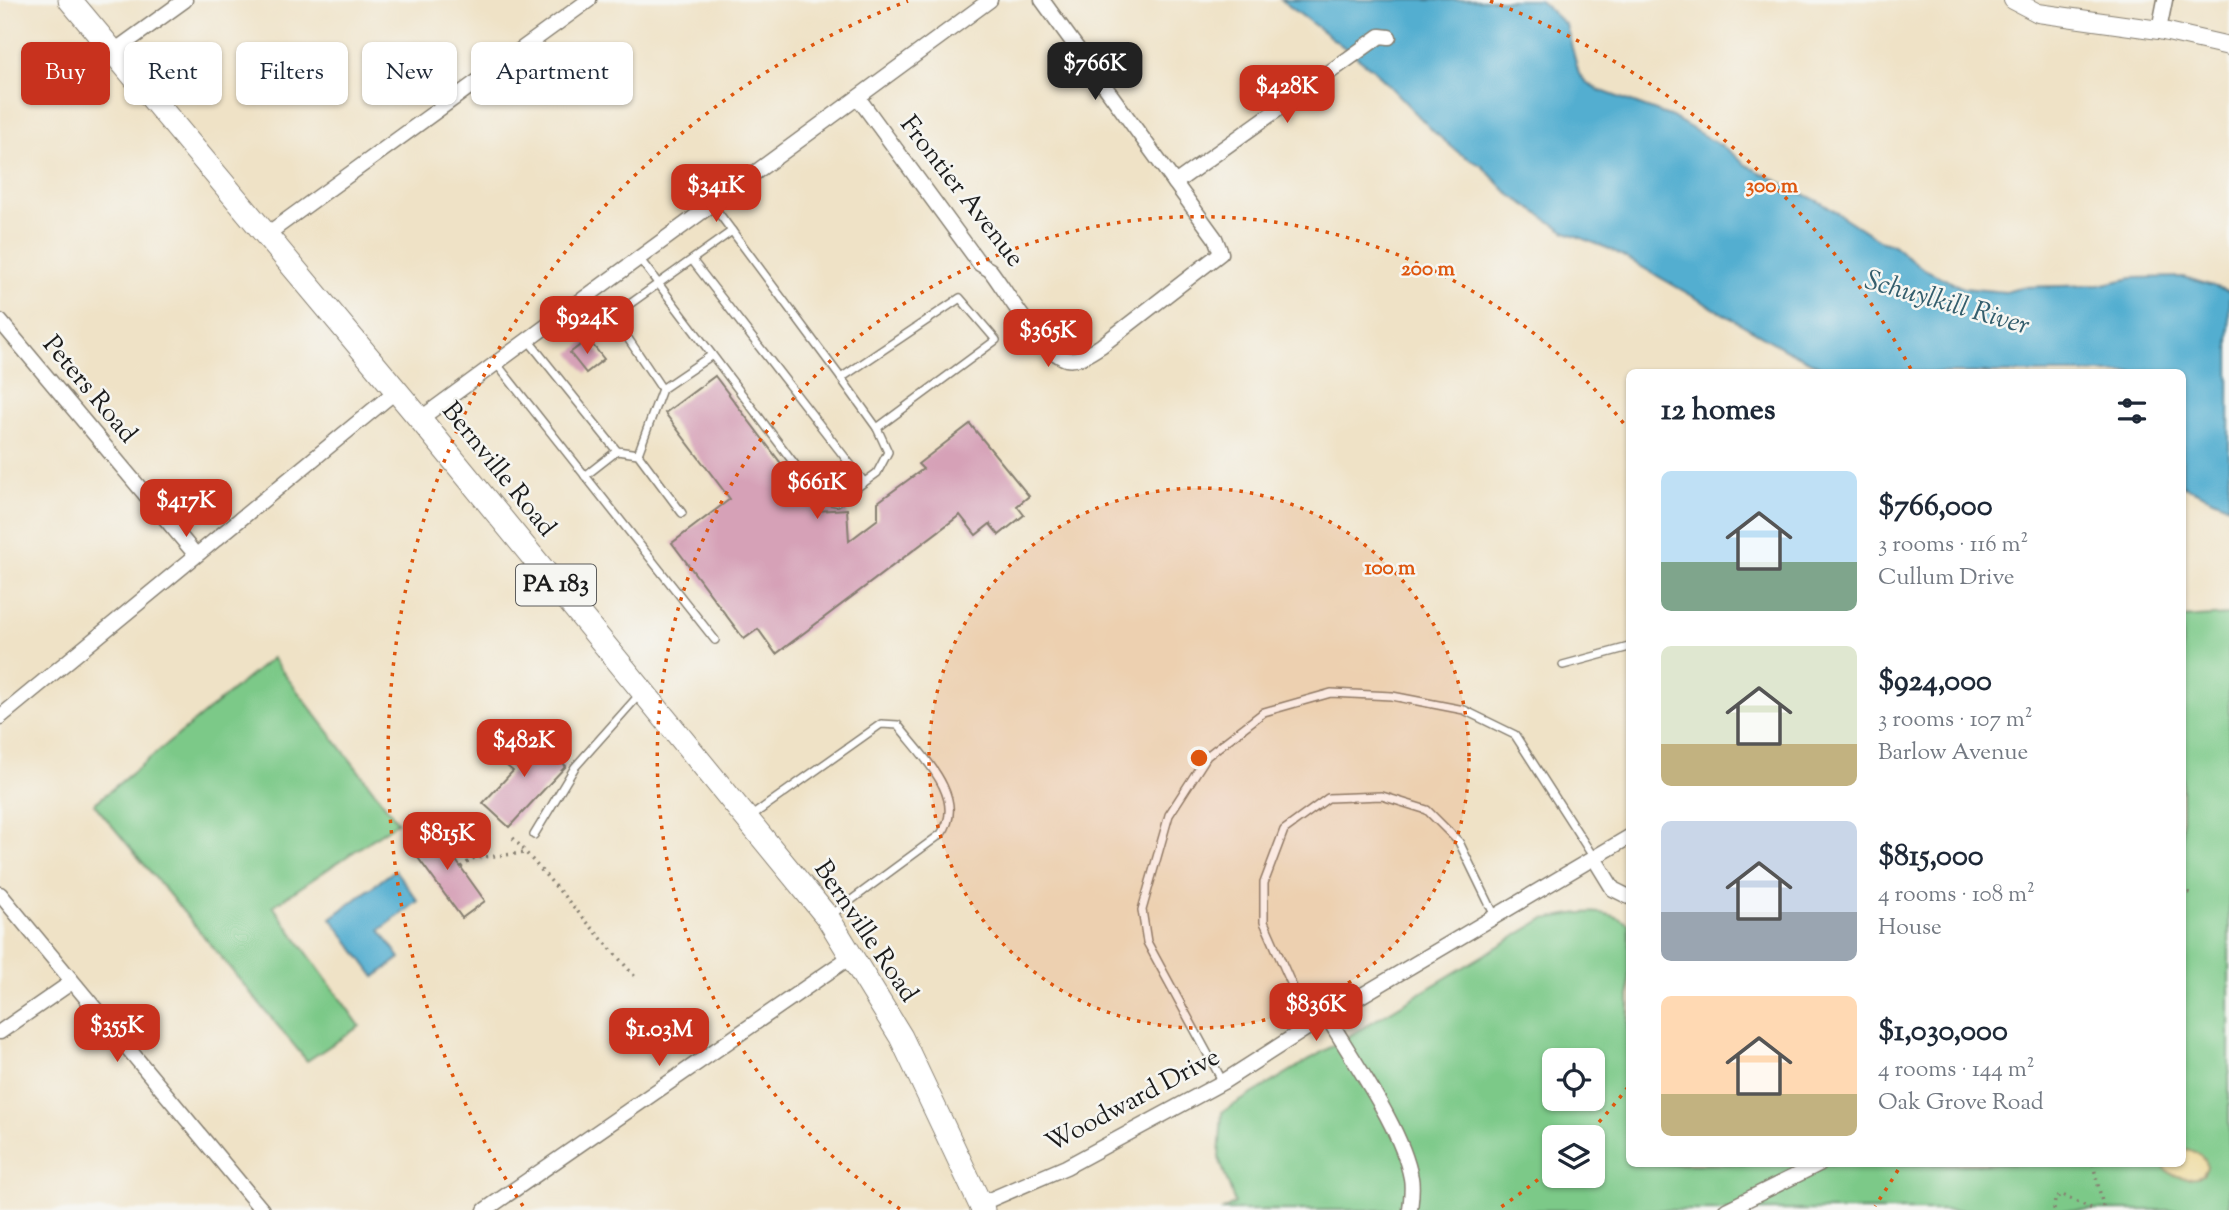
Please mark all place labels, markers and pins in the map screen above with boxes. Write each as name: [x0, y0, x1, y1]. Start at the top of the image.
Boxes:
pin: $766K: [1046, 42, 1144, 102]
pin: $428K: [1238, 66, 1336, 125]
pin: $341K: [667, 164, 765, 224]
pin: $924K: [538, 296, 636, 356]
pin: $365K: [999, 310, 1097, 369]
pin: $661K: [768, 462, 866, 521]
pin: $417K: [137, 480, 235, 539]
pin: $482K: [475, 720, 573, 779]
centre of rings: [1187, 746, 1211, 770]
pin: $815K: [398, 812, 496, 872]
pin: $836K: [1267, 984, 1365, 1043]
pin: $355K: [68, 1004, 166, 1064]
pin: $1.03M: [602, 1009, 716, 1068]

